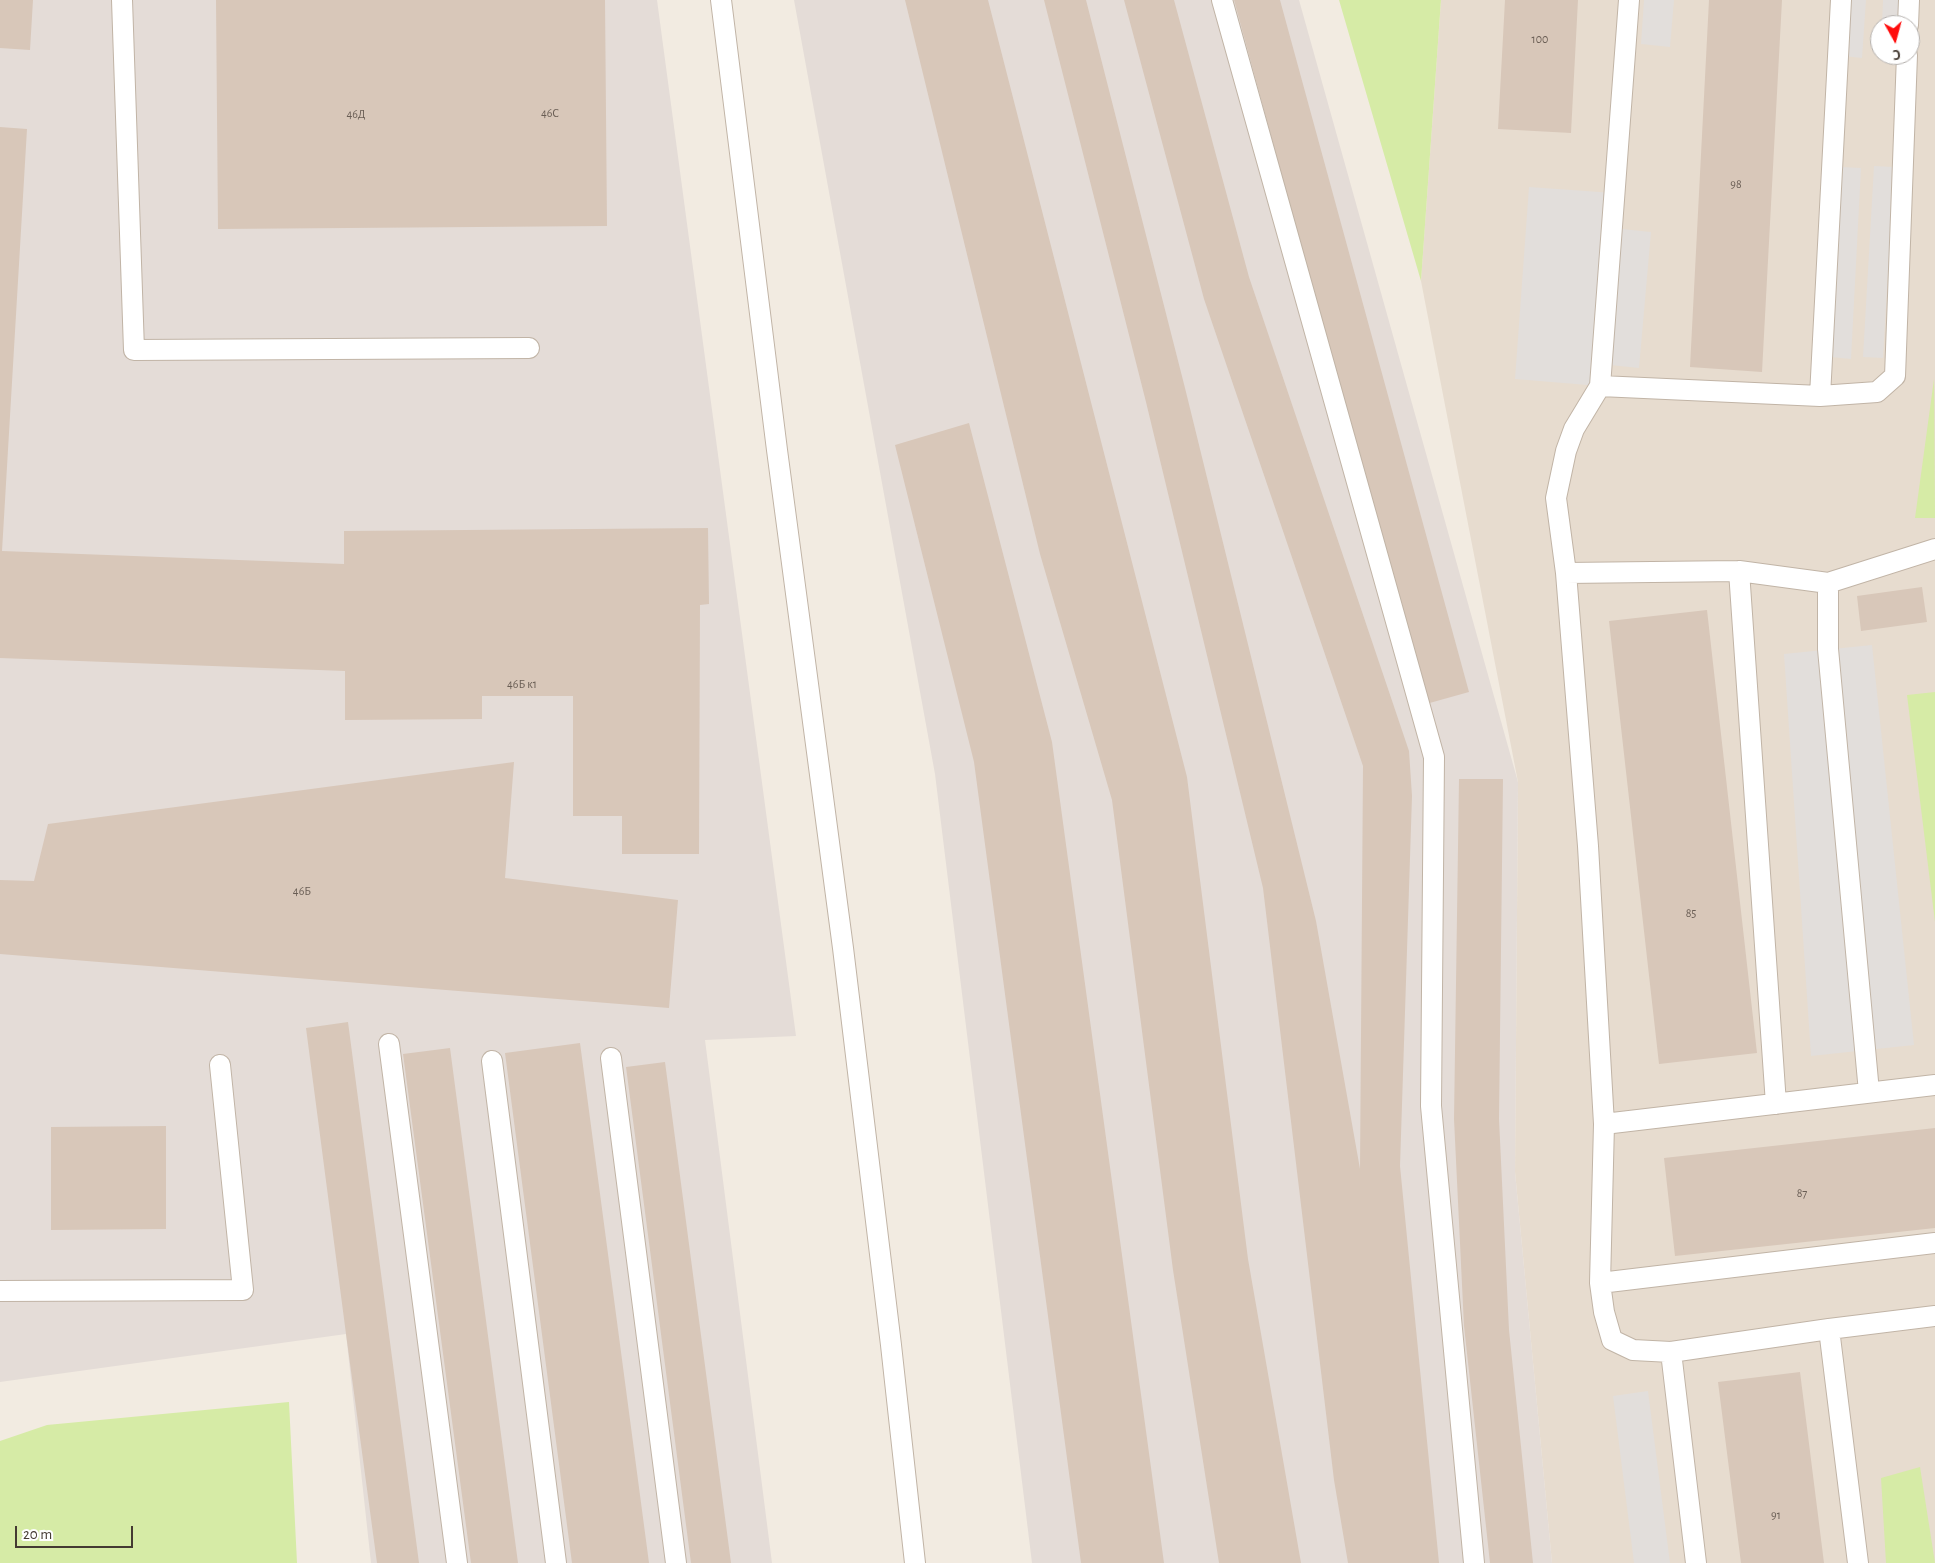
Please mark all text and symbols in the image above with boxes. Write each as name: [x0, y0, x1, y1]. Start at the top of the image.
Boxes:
north arrow: [1870, 15, 1920, 65]
house number: 100: [1532, 32, 1548, 46]
text: С: [1892, 46, 1901, 61]
house number: 46С: [541, 106, 559, 120]
house number: 46Д: [346, 107, 366, 121]
house number: 98: [1730, 177, 1742, 191]
house number: 46Б к1: [507, 677, 537, 691]
house number: 46Б: [293, 884, 311, 898]
house number: 85: [1686, 906, 1696, 920]
house number: 87: [1797, 1186, 1807, 1200]
house number: 91: [1771, 1508, 1781, 1522]
scale bar: [18, 1516, 135, 1548]
text: 20 m: [23, 1527, 52, 1542]

